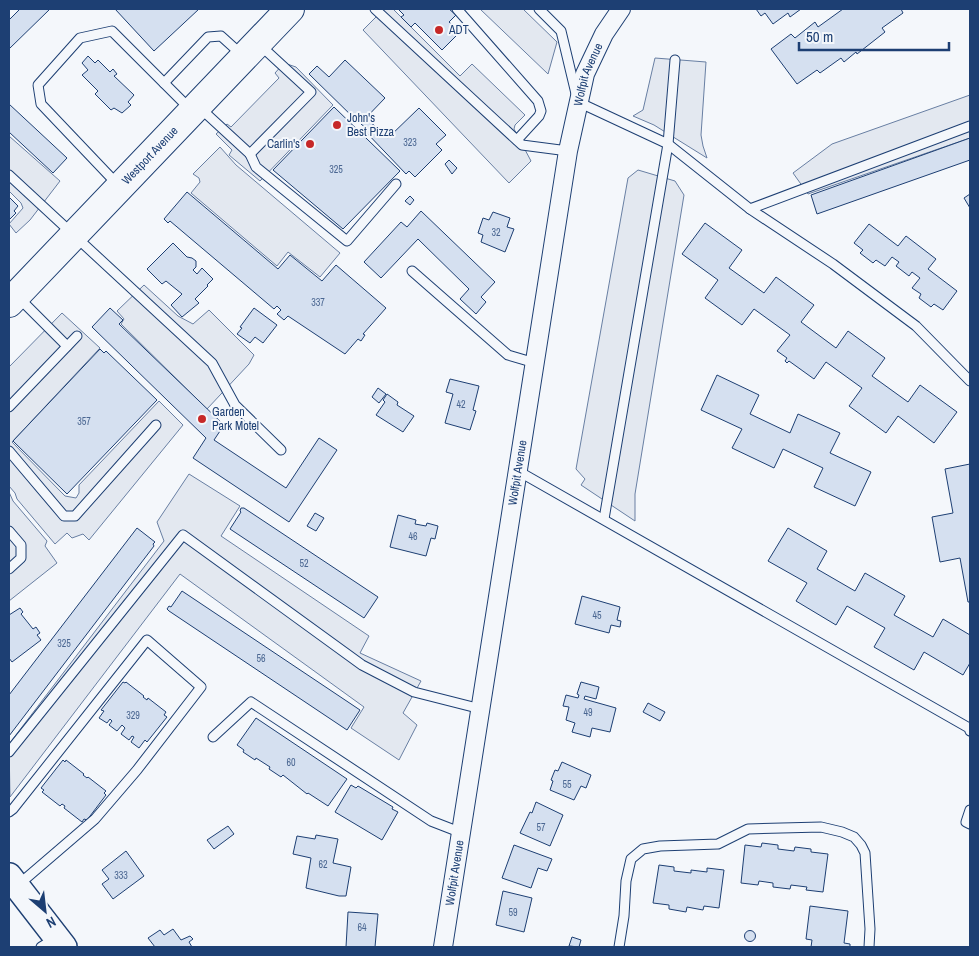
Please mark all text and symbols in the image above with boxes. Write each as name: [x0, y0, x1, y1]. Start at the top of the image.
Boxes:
scale bar: [799, 20, 949, 52]
place label: ADT: [448, 22, 469, 38]
marker: ADT: [433, 24, 445, 36]
text: 50 m: [806, 26, 833, 47]
street label: Wolfpit Avenue: [570, 40, 607, 108]
place label: John's Best Pizza: [347, 110, 395, 140]
marker: John's Best Pizza: [331, 119, 343, 131]
street label: Westport Avenue: [118, 123, 182, 188]
place label: Carlin's: [267, 136, 300, 152]
house number: 323: [403, 136, 417, 149]
marker: Carlin's: [304, 138, 316, 150]
house number: 325: [329, 163, 343, 176]
house number: 32: [491, 226, 501, 239]
house number: 337: [311, 296, 325, 309]
house number: 42: [456, 398, 466, 411]
place label: Garden Park Motel: [212, 404, 259, 434]
marker: Garden Park Motel: [196, 413, 208, 425]
house number: 357: [77, 415, 91, 428]
street label: Wolfpit Avenue: [504, 439, 530, 507]
house number: 46: [408, 530, 418, 543]
house number: 52: [299, 557, 309, 570]
house number: 45: [592, 609, 602, 622]
house number: 325: [57, 637, 71, 650]
house number: 56: [256, 652, 266, 665]
house number: 49: [583, 706, 593, 719]
house number: 329: [126, 709, 140, 722]
house number: 60: [286, 756, 296, 769]
house number: 55: [562, 778, 572, 791]
house number: 57: [536, 821, 546, 834]
street label: Wolfpit Avenue: [442, 839, 468, 907]
house number: 62: [318, 858, 328, 871]
house number: 333: [114, 869, 128, 882]
north arrow: [20, 886, 70, 936]
house number: 59: [508, 906, 518, 919]
text: N: [43, 913, 59, 932]
house number: 64: [357, 921, 367, 934]

